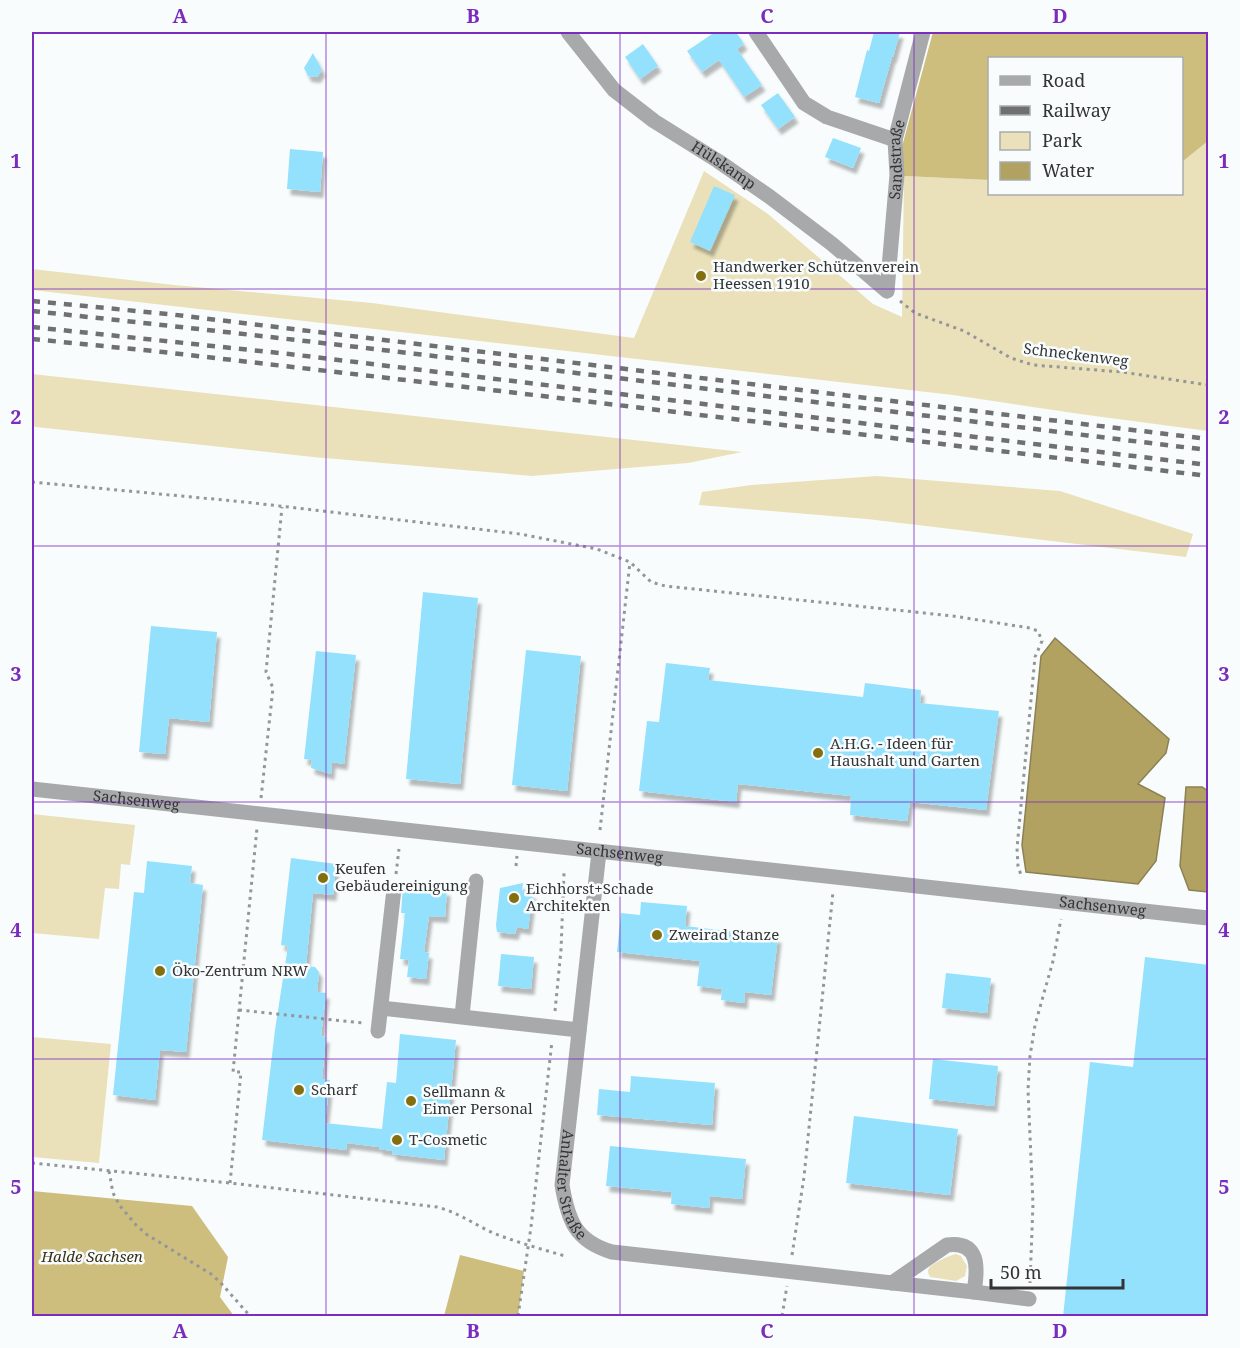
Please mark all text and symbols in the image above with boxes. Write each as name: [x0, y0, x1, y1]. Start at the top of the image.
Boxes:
text: A: [172, 2, 188, 29]
text: B: [466, 2, 480, 29]
text: C: [760, 2, 774, 29]
text: D: [1052, 2, 1068, 29]
legend: [988, 57, 1183, 195]
text: Road: [1042, 68, 1085, 92]
text: Railway: [1042, 98, 1112, 122]
street label: Sandstraße: [884, 117, 909, 200]
text: Park: [1042, 128, 1082, 152]
street label: Hülskamp: [688, 136, 760, 193]
text: 1: [10, 147, 22, 174]
text: 1: [1218, 147, 1230, 174]
text: Water: [1042, 158, 1095, 182]
place label: Handwerker Schützenverein Heessen 1910: [713, 256, 920, 293]
marker: Handwerker Schützenverein Heessen 1910: [694, 269, 708, 283]
street label: Schneckenweg: [1023, 338, 1130, 370]
text: 2: [10, 403, 22, 430]
text: 2: [1218, 403, 1230, 430]
text: 3: [10, 660, 22, 687]
text: 3: [1218, 660, 1230, 687]
place label: A.H.G. - Ideen für Haushalt und Garten: [830, 733, 980, 770]
marker: A.H.G. - Ideen für Haushalt und Garten: [811, 746, 825, 760]
street label: Sachsenweg: [92, 785, 181, 814]
street label: Sachsenweg: [575, 838, 664, 867]
place label: Keufen Gebäudereinigung: [335, 858, 468, 895]
marker: Keufen Gebäudereinigung: [316, 871, 330, 885]
place label: Eichhorst+Schade Architekten: [526, 878, 653, 915]
marker: Eichhorst+Schade Architekten: [507, 891, 521, 905]
street label: Sachsenweg: [1058, 891, 1147, 920]
text: 4: [10, 916, 22, 943]
text: 4: [1218, 916, 1230, 943]
place label: Zweirad Stanze: [669, 924, 779, 944]
marker: Zweirad Stanze: [650, 928, 664, 942]
place label: Öko-Zentrum NRW: [172, 960, 308, 980]
marker: Öko-Zentrum NRW: [153, 964, 167, 978]
place label: Scharf: [311, 1079, 359, 1099]
place label: Sellmann & Eimer Personal: [423, 1081, 533, 1118]
marker: Scharf: [292, 1083, 306, 1097]
marker: Sellmann & Eimer Personal: [404, 1094, 418, 1108]
street label: Anhalter Straße: [553, 1128, 592, 1244]
place label: T-Cosmetic: [409, 1129, 487, 1149]
marker: T-Cosmetic: [390, 1133, 404, 1147]
text: 5: [10, 1173, 22, 1200]
text: 5: [1218, 1173, 1230, 1200]
park label: Halde Sachsen: [40, 1246, 143, 1266]
scale bar: [991, 1252, 1123, 1290]
text: 50 m: [1000, 1260, 1042, 1284]
text: A: [172, 1317, 188, 1344]
text: B: [466, 1317, 480, 1344]
text: C: [760, 1317, 774, 1344]
text: D: [1052, 1317, 1068, 1344]

